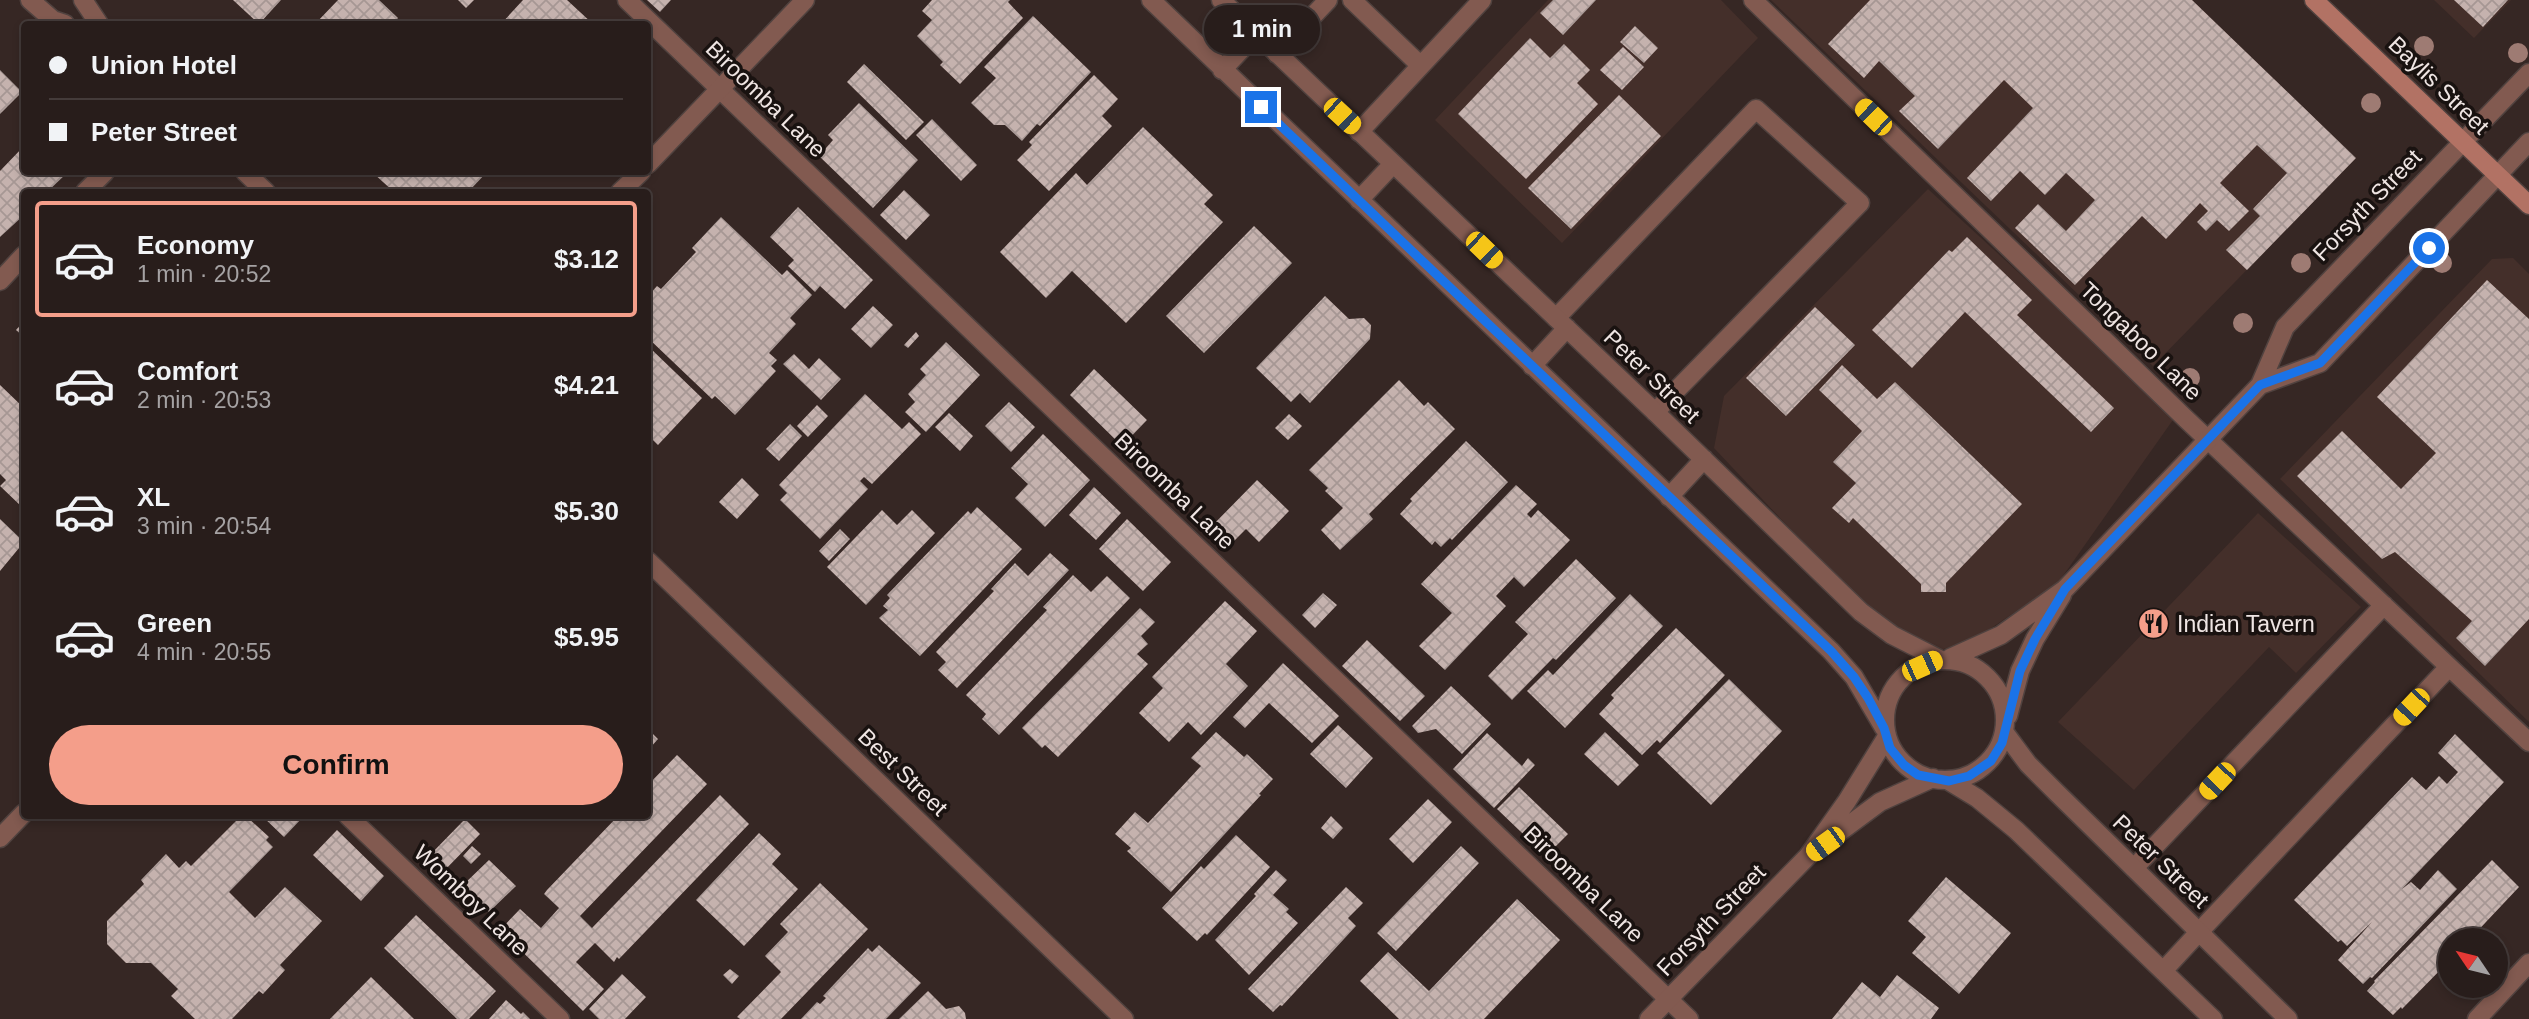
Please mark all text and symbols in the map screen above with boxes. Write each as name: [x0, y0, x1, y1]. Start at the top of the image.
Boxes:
callout: 1 min: [1203, 6, 1319, 55]
text: 1 min: [1232, 16, 1292, 42]
street label: Baylis Street: [2384, 31, 2495, 140]
street label: Biroomba Lane: [701, 35, 831, 163]
text: Union Hotel: [91, 50, 237, 80]
route end: [1245, 91, 1277, 123]
car: [1320, 94, 1365, 138]
car: [1851, 95, 1896, 139]
text: Peter Street: [91, 117, 237, 147]
street label: Forsyth Street: [2307, 144, 2427, 266]
icon: car: [53, 228, 116, 291]
car: [1462, 228, 1507, 272]
text: Economy: [137, 230, 254, 260]
route start: [2413, 232, 2445, 264]
text: $3.12: [554, 244, 619, 274]
text: 1 min · 20:52: [137, 261, 271, 287]
street label: Tongaboo Lane: [2075, 277, 2207, 405]
street label: Peter Street: [1599, 324, 1706, 428]
icon: car: [53, 354, 116, 417]
text: Comfort: [137, 356, 238, 386]
text: $4.21: [554, 370, 619, 400]
text: 2 min · 20:53: [137, 387, 271, 413]
street label: Biroomba Lane: [1110, 427, 1240, 555]
icon: car: [53, 480, 116, 543]
text: XL: [137, 482, 170, 512]
text: $5.30: [554, 496, 619, 526]
text: 3 min · 20:54: [137, 513, 271, 539]
icon: car: [53, 606, 116, 669]
restaurant icon: Indian Tavern: [2137, 607, 2171, 641]
text: Green: [137, 608, 212, 638]
place label: Indian Tavern: [2177, 611, 2315, 637]
text: $5.95: [554, 622, 619, 652]
text: 4 min · 20:55: [137, 639, 271, 665]
car: [1899, 648, 1946, 684]
car: [2389, 684, 2434, 730]
street label: Best Street: [853, 723, 953, 821]
button: Confirm: [49, 725, 623, 805]
car: [2195, 758, 2240, 804]
street label: Peter Street: [2108, 809, 2215, 913]
street label: Biroomba Lane: [1519, 820, 1649, 948]
car: [1802, 823, 1849, 865]
street label: Womboy Lane: [409, 839, 533, 961]
street label: Forsyth Street: [1651, 859, 1771, 981]
north arrow: [2438, 928, 2508, 998]
map controls: [2438, 928, 2508, 998]

